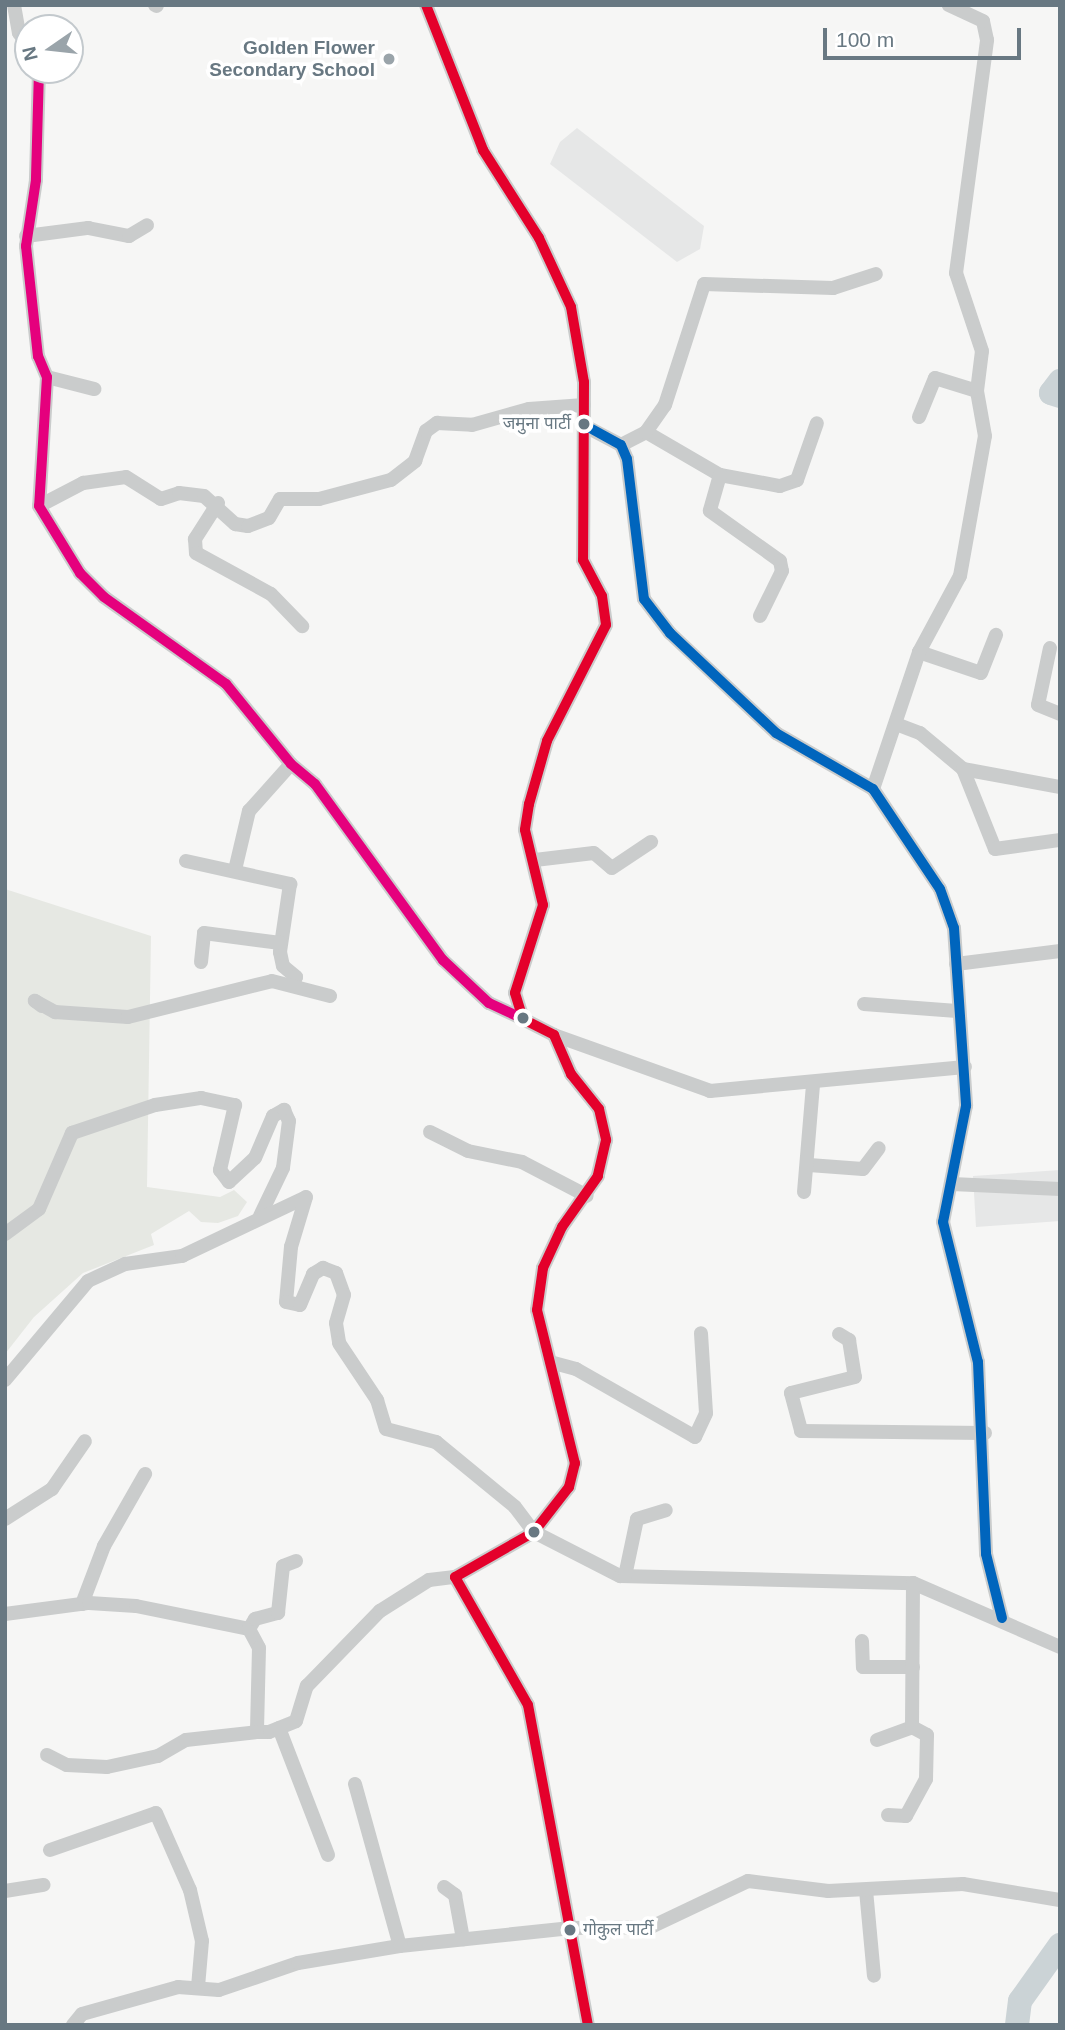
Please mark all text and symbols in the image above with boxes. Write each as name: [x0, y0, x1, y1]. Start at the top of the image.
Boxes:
north arrow: [14, 14, 84, 84]
scale bar: [827, 14, 1025, 58]
text: 100 m: [836, 28, 894, 51]
place label: Golden Flower Secondary School: [209, 37, 375, 81]
text: N: [18, 45, 42, 63]
marker: Golden Flower Secondary School: [381, 51, 397, 67]
place label: जमुना पार्टी: [503, 414, 571, 434]
marker: जमुना पार्टी: [577, 417, 591, 431]
unlabelled marker: [516, 1011, 530, 1025]
unlabelled marker: [527, 1525, 541, 1539]
place label: गोकुल पार्टी: [583, 1920, 653, 1940]
marker: गोकुल पार्टी: [563, 1923, 577, 1937]

